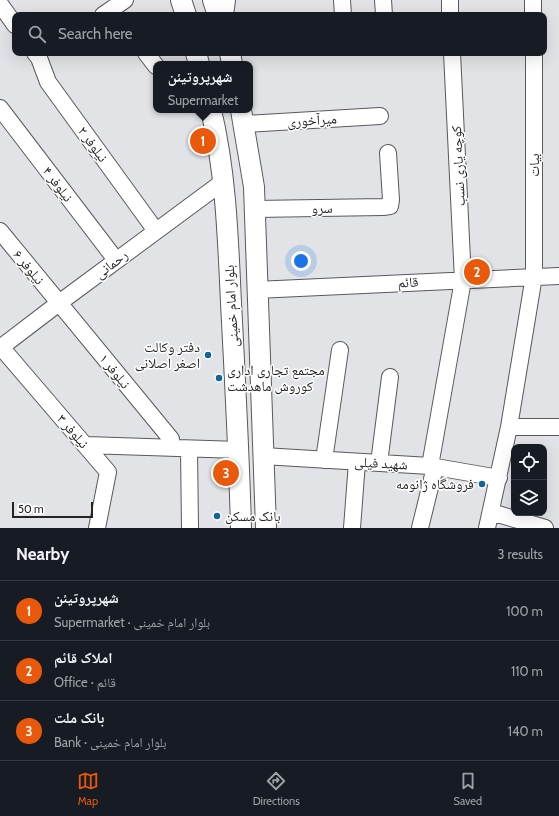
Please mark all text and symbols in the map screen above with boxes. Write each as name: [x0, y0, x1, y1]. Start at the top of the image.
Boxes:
search box: [12, 12, 547, 56]
icon: search: [26, 23, 48, 45]
text: Search here: [58, 25, 133, 43]
popup: [153, 61, 253, 113]
text: شهرپروتیئن: [168, 68, 233, 86]
text: Supermarket: [168, 92, 238, 108]
street label: میرآخوری: [286, 109, 338, 131]
street label: نیلوفر ۲: [74, 123, 112, 166]
street label: کوچه یاری نسب: [447, 125, 469, 207]
pin: 1: [190, 126, 216, 156]
street label: بیات: [525, 153, 543, 177]
street label: نیلوفر ۴: [39, 163, 77, 205]
street label: سرو: [311, 199, 333, 217]
street label: نیلوفر ۶: [9, 246, 49, 288]
street label: رحمانی: [91, 246, 131, 282]
your location: [291, 251, 311, 271]
pin: 2: [464, 257, 490, 287]
street label: بلوار امام خمینی: [220, 264, 243, 348]
street label: قائم: [397, 272, 419, 293]
place label: دفتر وکالت اصغر اصلانی: [135, 338, 200, 372]
street label: نیلوفر ۱: [95, 350, 135, 392]
marker: دفتر وکالت اصغر اصلانی: [203, 350, 213, 360]
place label: مجتمع تجاری اداری کوروش ماهدشت: [227, 361, 325, 395]
marker: مجتمع تجاری اداری کوروش ماهدشت: [214, 373, 224, 383]
street label: نیلوفر ۳: [53, 410, 93, 452]
map controls: [511, 444, 547, 516]
button: locate: [511, 444, 547, 480]
street label: شهید فیلی: [354, 453, 408, 473]
pin: 3: [213, 458, 239, 488]
place label: فروشگاه ژانومه: [396, 475, 474, 493]
marker: فروشگاه ژانومه: [477, 479, 487, 489]
button: layers: [511, 480, 547, 516]
scale bar: [12, 500, 93, 519]
text: 50 m: [18, 502, 44, 516]
place label: بانک مسکن: [225, 507, 281, 525]
marker: بانک مسکن: [212, 511, 222, 521]
text: Nearby: [16, 544, 69, 564]
text: 3 results: [497, 546, 543, 562]
text: شهرپروتیئن: [54, 589, 119, 607]
text: 1: [27, 603, 31, 619]
text: 100 m: [506, 603, 543, 619]
text: Supermarket · بلوار امام خمینی: [54, 614, 210, 630]
text: املاک قائم: [54, 649, 113, 667]
text: 2: [26, 663, 32, 679]
text: 110 m: [511, 663, 543, 679]
text: Office · قائم: [54, 674, 116, 690]
text: بانک ملت: [54, 709, 105, 727]
text: 3: [25, 723, 33, 739]
text: 140 m: [508, 723, 543, 739]
text: Bank · بلوار امام خمینی: [54, 734, 167, 750]
tab: Map: [77, 770, 99, 808]
tab: Directions: [253, 770, 300, 808]
tab: Saved: [454, 770, 482, 808]

